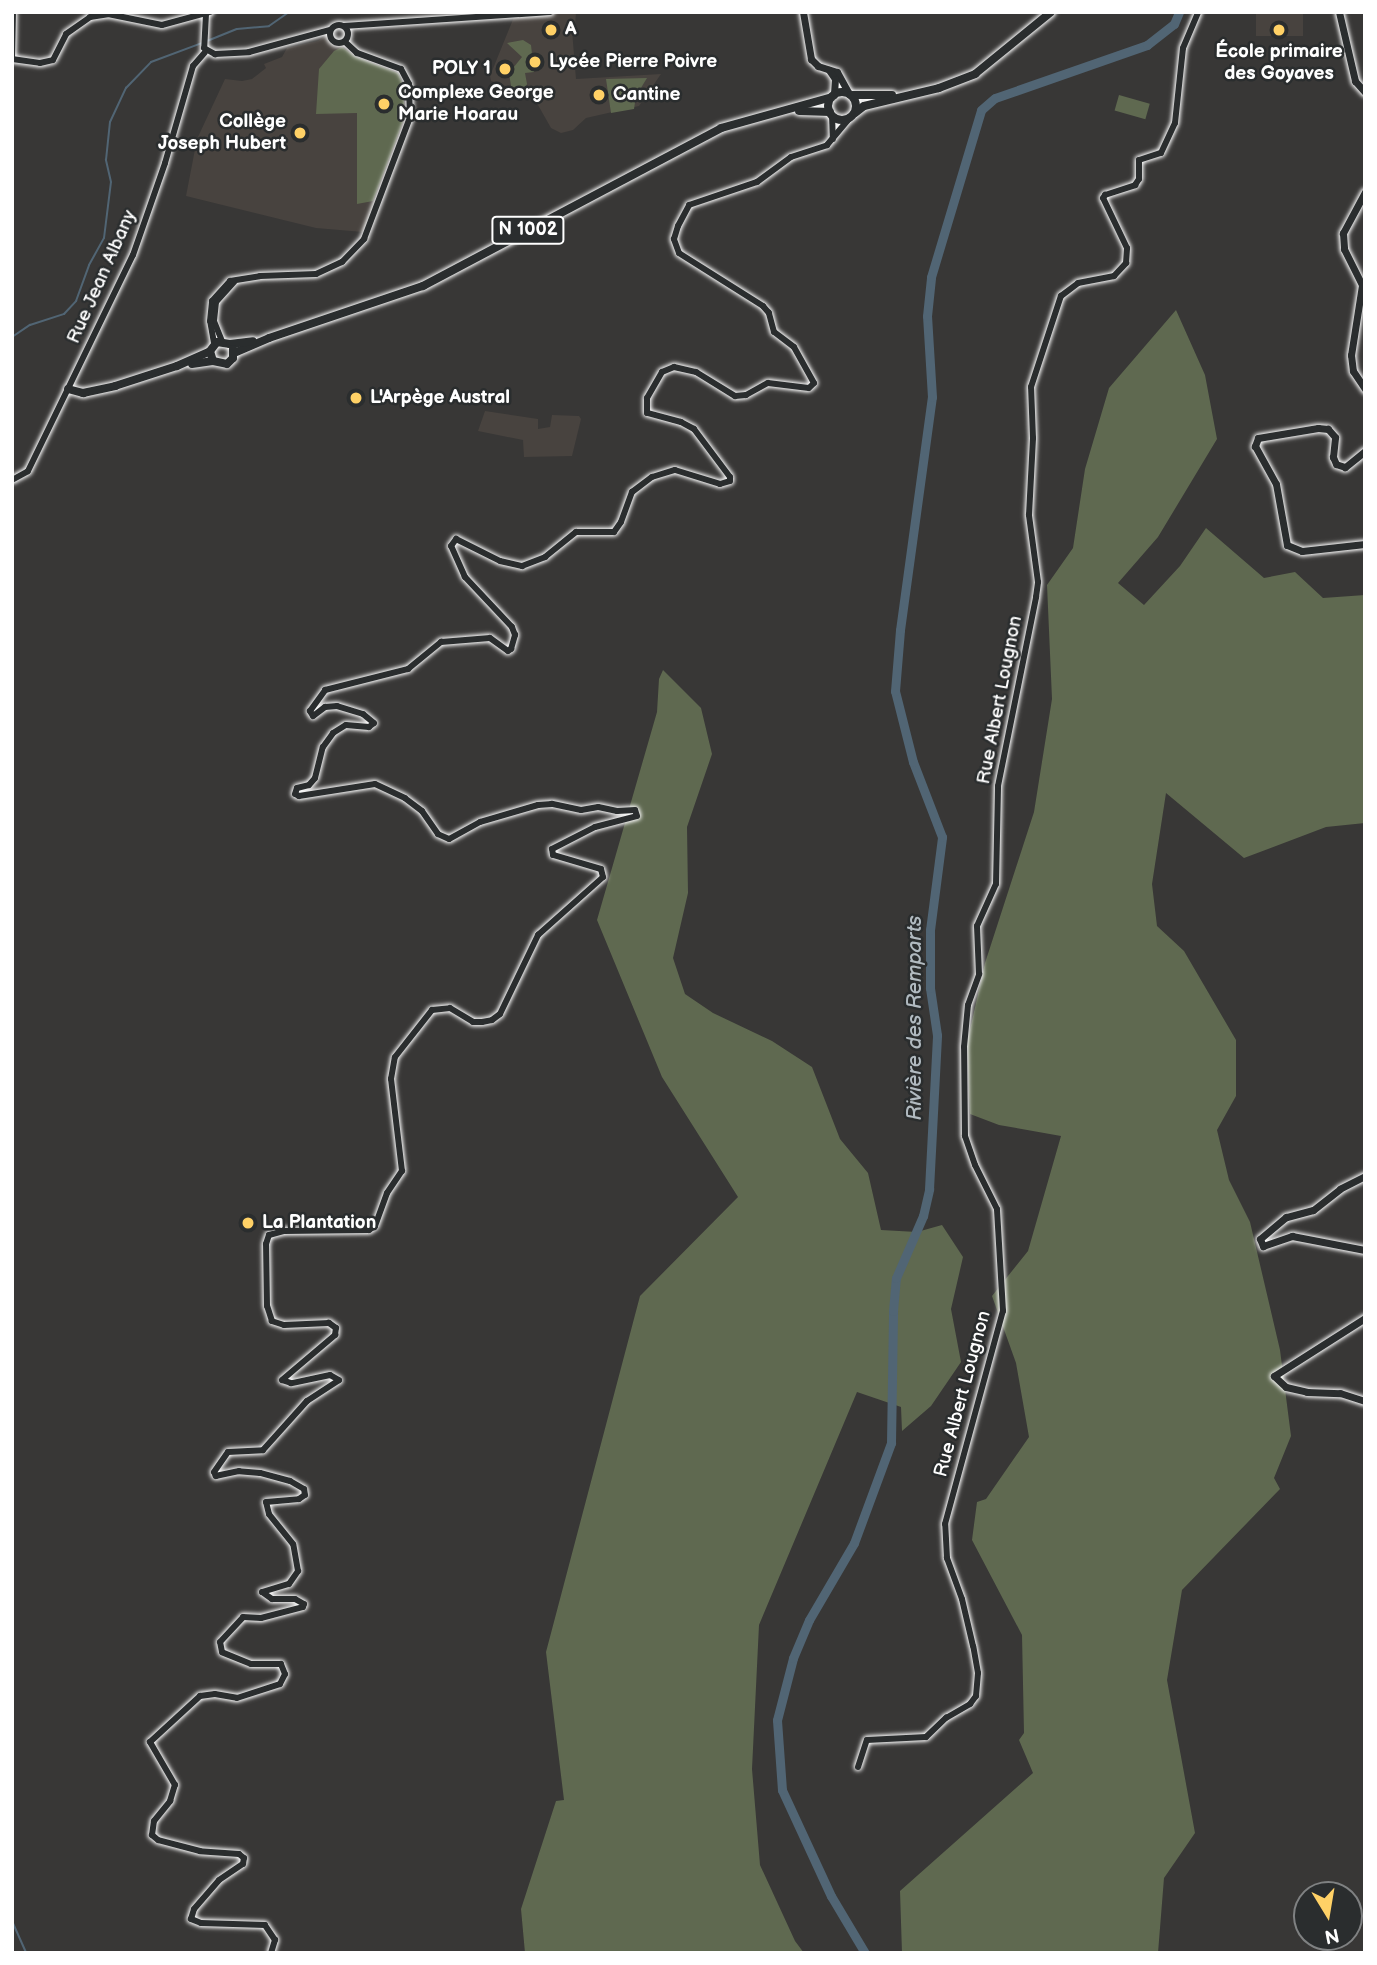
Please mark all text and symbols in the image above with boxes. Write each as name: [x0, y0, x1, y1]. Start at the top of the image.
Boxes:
place label: A: [565, 19, 577, 41]
marker: A: [543, 22, 559, 38]
marker: École primaire des Goyaves: [1271, 22, 1287, 38]
place label: École primaire des Goyaves: [1215, 41, 1343, 85]
place label: Lycée Pierre Poivre: [549, 51, 717, 73]
marker: Lycée Pierre Poivre: [527, 54, 543, 70]
place label: POLY 1: [432, 58, 491, 80]
marker: POLY 1: [497, 61, 513, 77]
place label: Complexe George Marie Hoarau: [398, 82, 554, 126]
place label: Cantine: [613, 84, 681, 106]
marker: Cantine: [591, 87, 607, 103]
marker: Complexe George Marie Hoarau: [376, 96, 392, 112]
place label: Collège Joseph Hubert: [158, 111, 286, 155]
marker: Collège Joseph Hubert: [292, 125, 308, 141]
street label: Rue Jean Albany: [62, 206, 142, 348]
road number: N 1002: [491, 215, 565, 244]
place label: L'Arpège Austral: [370, 387, 510, 409]
marker: L'Arpège Austral: [348, 390, 364, 406]
street label: Rue Albert Lougnon: [972, 614, 1028, 786]
water label: Rivière des Remparts: [902, 916, 928, 1120]
place label: La Plantation: [262, 1212, 376, 1234]
marker: La Plantation: [240, 1215, 256, 1231]
street label: Rue Albert Lougnon: [930, 1308, 996, 1480]
north arrow: [1293, 1881, 1363, 1951]
text: N: [1323, 1922, 1341, 1948]

